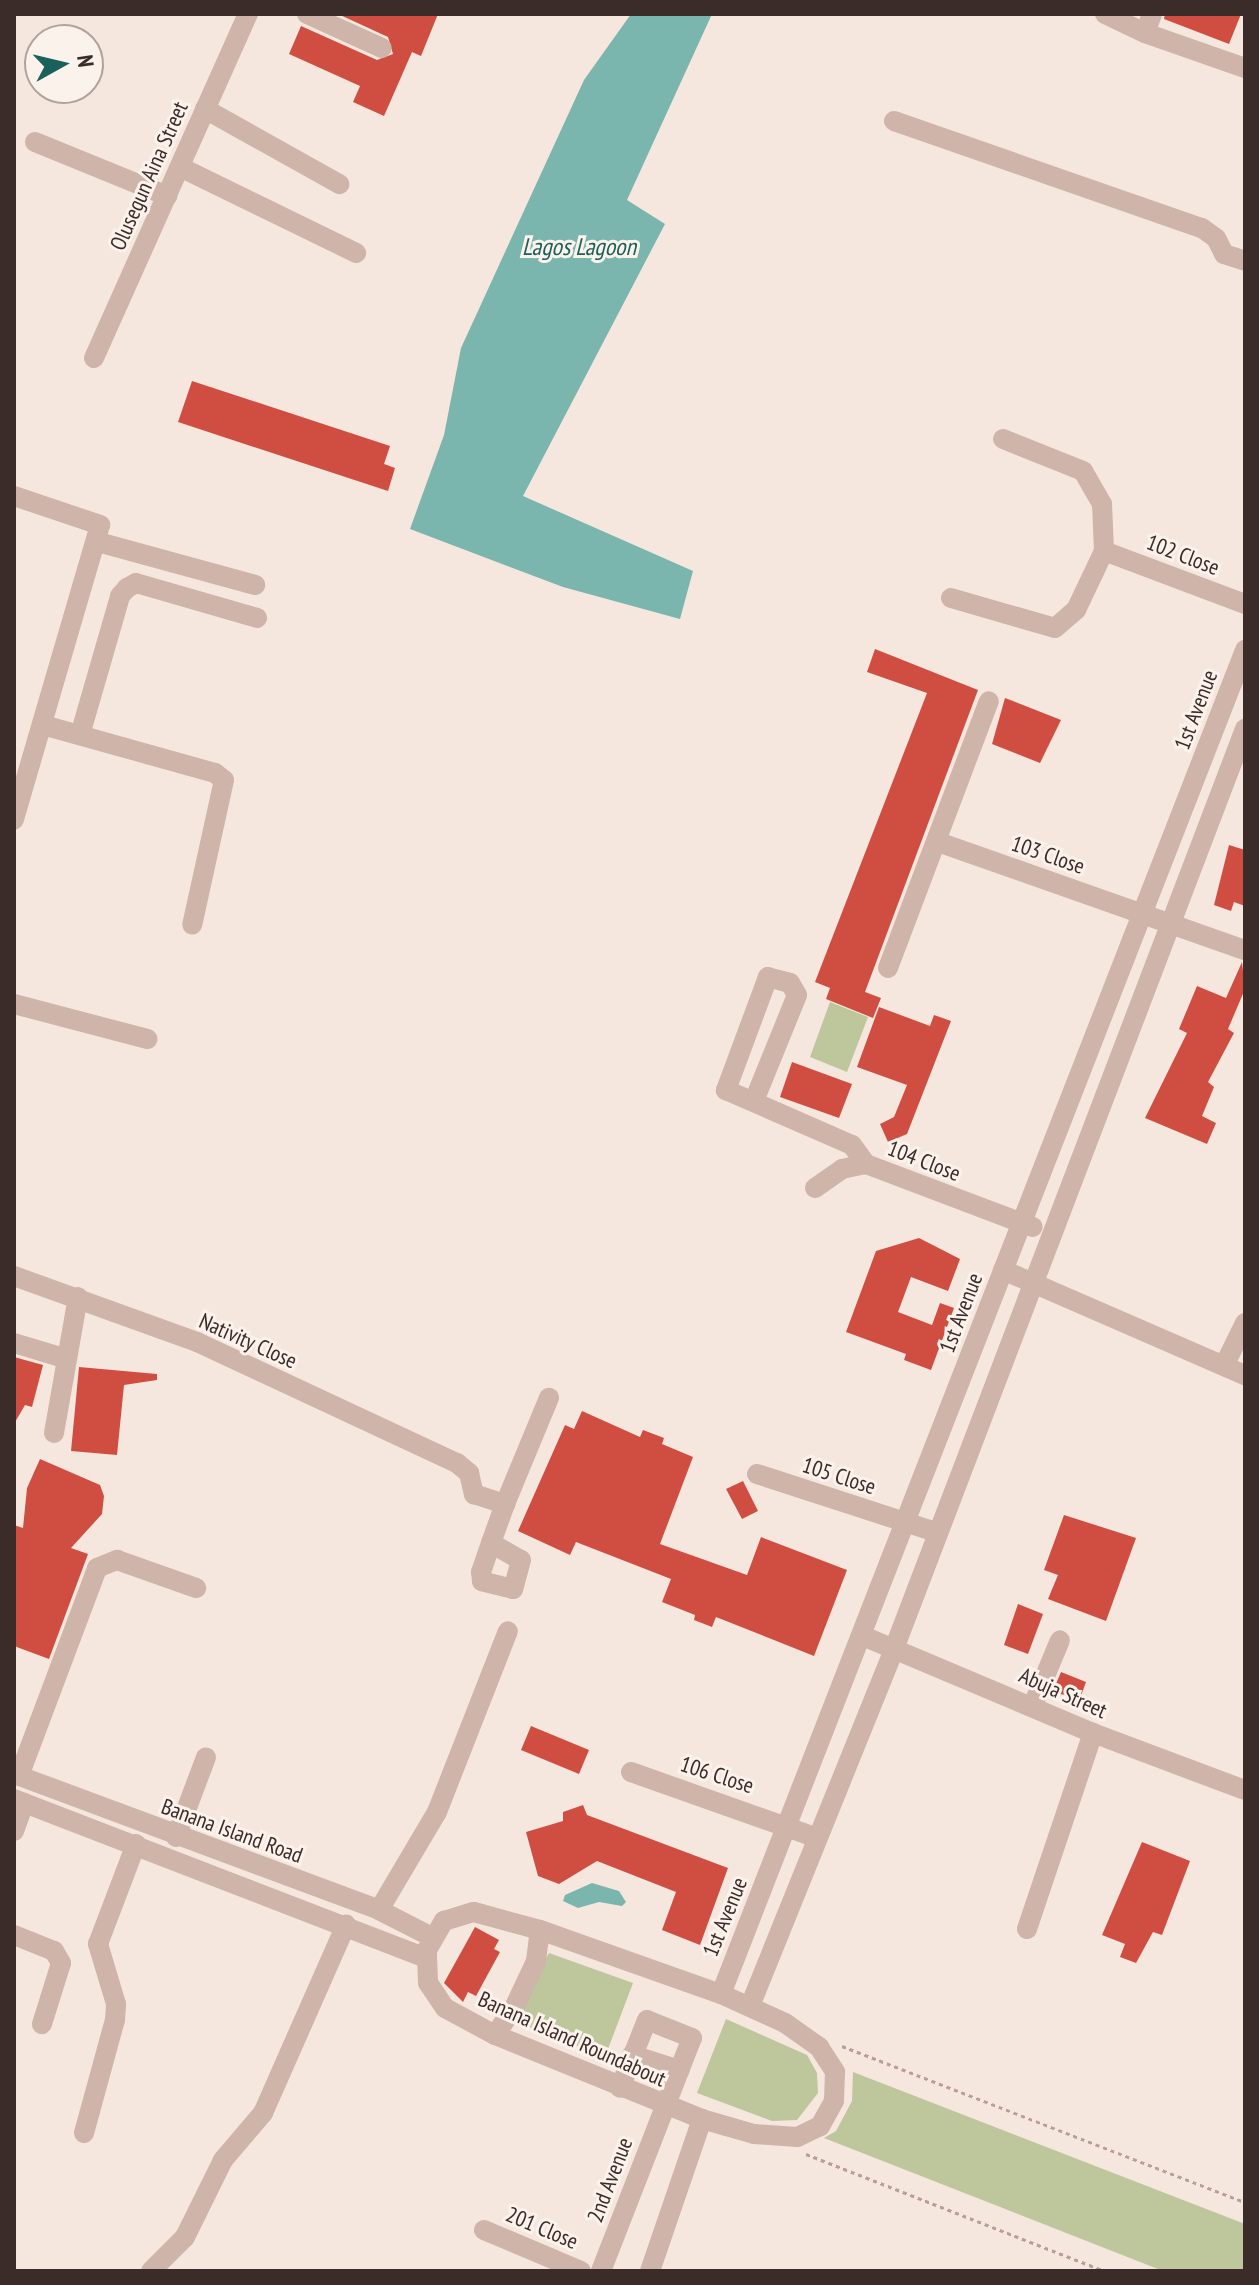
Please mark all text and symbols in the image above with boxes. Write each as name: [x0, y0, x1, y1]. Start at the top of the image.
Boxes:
north arrow: [24, 24, 104, 104]
text: N: [71, 53, 100, 69]
street label: Olusegun Aina Street: [104, 97, 194, 255]
water label: Lagos Lagoon: [522, 233, 636, 261]
street label: 102 Close: [1143, 529, 1223, 581]
street label: 1st Avenue: [1169, 666, 1223, 754]
street label: 103 Close: [1008, 830, 1088, 880]
street label: 104 Close: [884, 1135, 964, 1187]
street label: 1st Avenue: [934, 1269, 988, 1357]
street label: Nativity Close: [195, 1308, 301, 1374]
street label: 105 Close: [799, 1452, 879, 1500]
street label: Abuja Street: [1015, 1662, 1111, 1724]
street label: 106 Close: [677, 1751, 757, 1799]
street label: Banana Island Road: [158, 1793, 306, 1869]
street label: 1st Avenue: [697, 1873, 753, 1961]
street label: Banana Island Roundabout: [474, 1986, 670, 2092]
street label: 2nd Avenue: [582, 2134, 638, 2226]
street label: 201 Close: [502, 2201, 582, 2255]

